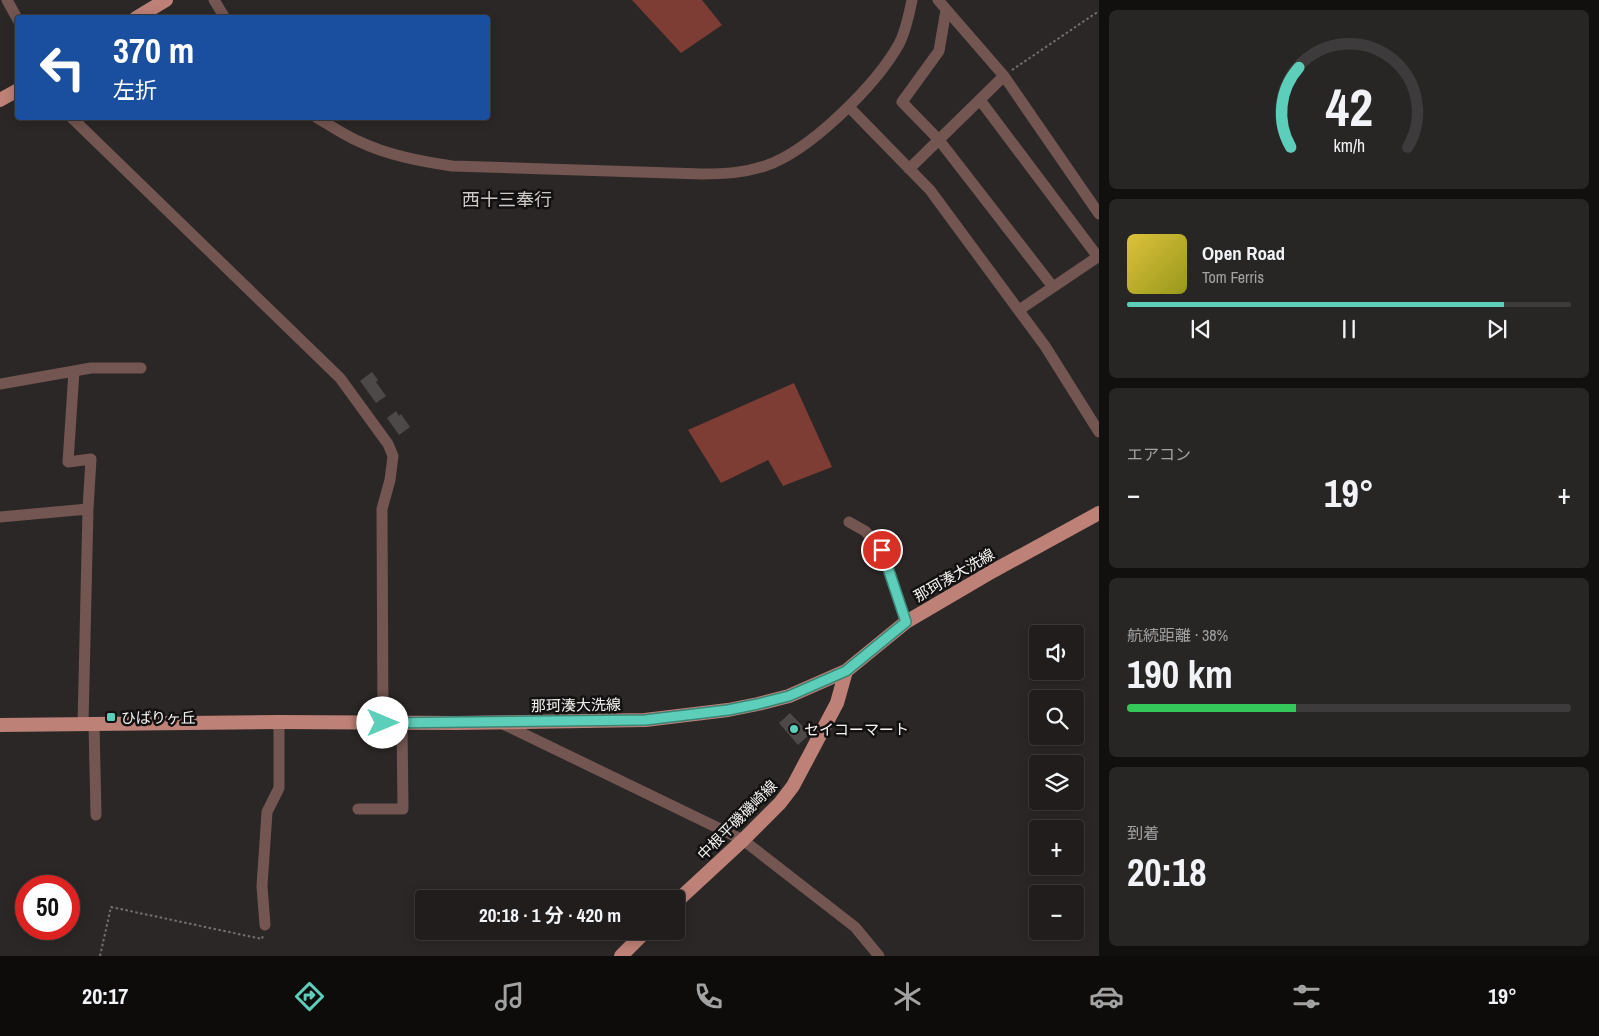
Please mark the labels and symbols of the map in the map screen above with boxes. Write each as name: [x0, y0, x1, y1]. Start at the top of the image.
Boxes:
district label: 西十三奉行: [462, 187, 552, 212]
pin: [861, 529, 903, 571]
street label: 那珂湊大洗線: [910, 543, 998, 607]
street label: 那珂湊大洗線: [531, 694, 621, 716]
position arrow: [356, 696, 408, 748]
place label: ひばりヶ丘: [121, 707, 196, 728]
marker: ひばりヶ丘: [105, 711, 117, 723]
place label: セイコーマート: [804, 719, 909, 740]
marker: セイコーマート: [788, 723, 800, 735]
street label: 中根平磯磯崎線: [692, 775, 782, 865]
speed limit sign: 50: [15, 875, 80, 940]

